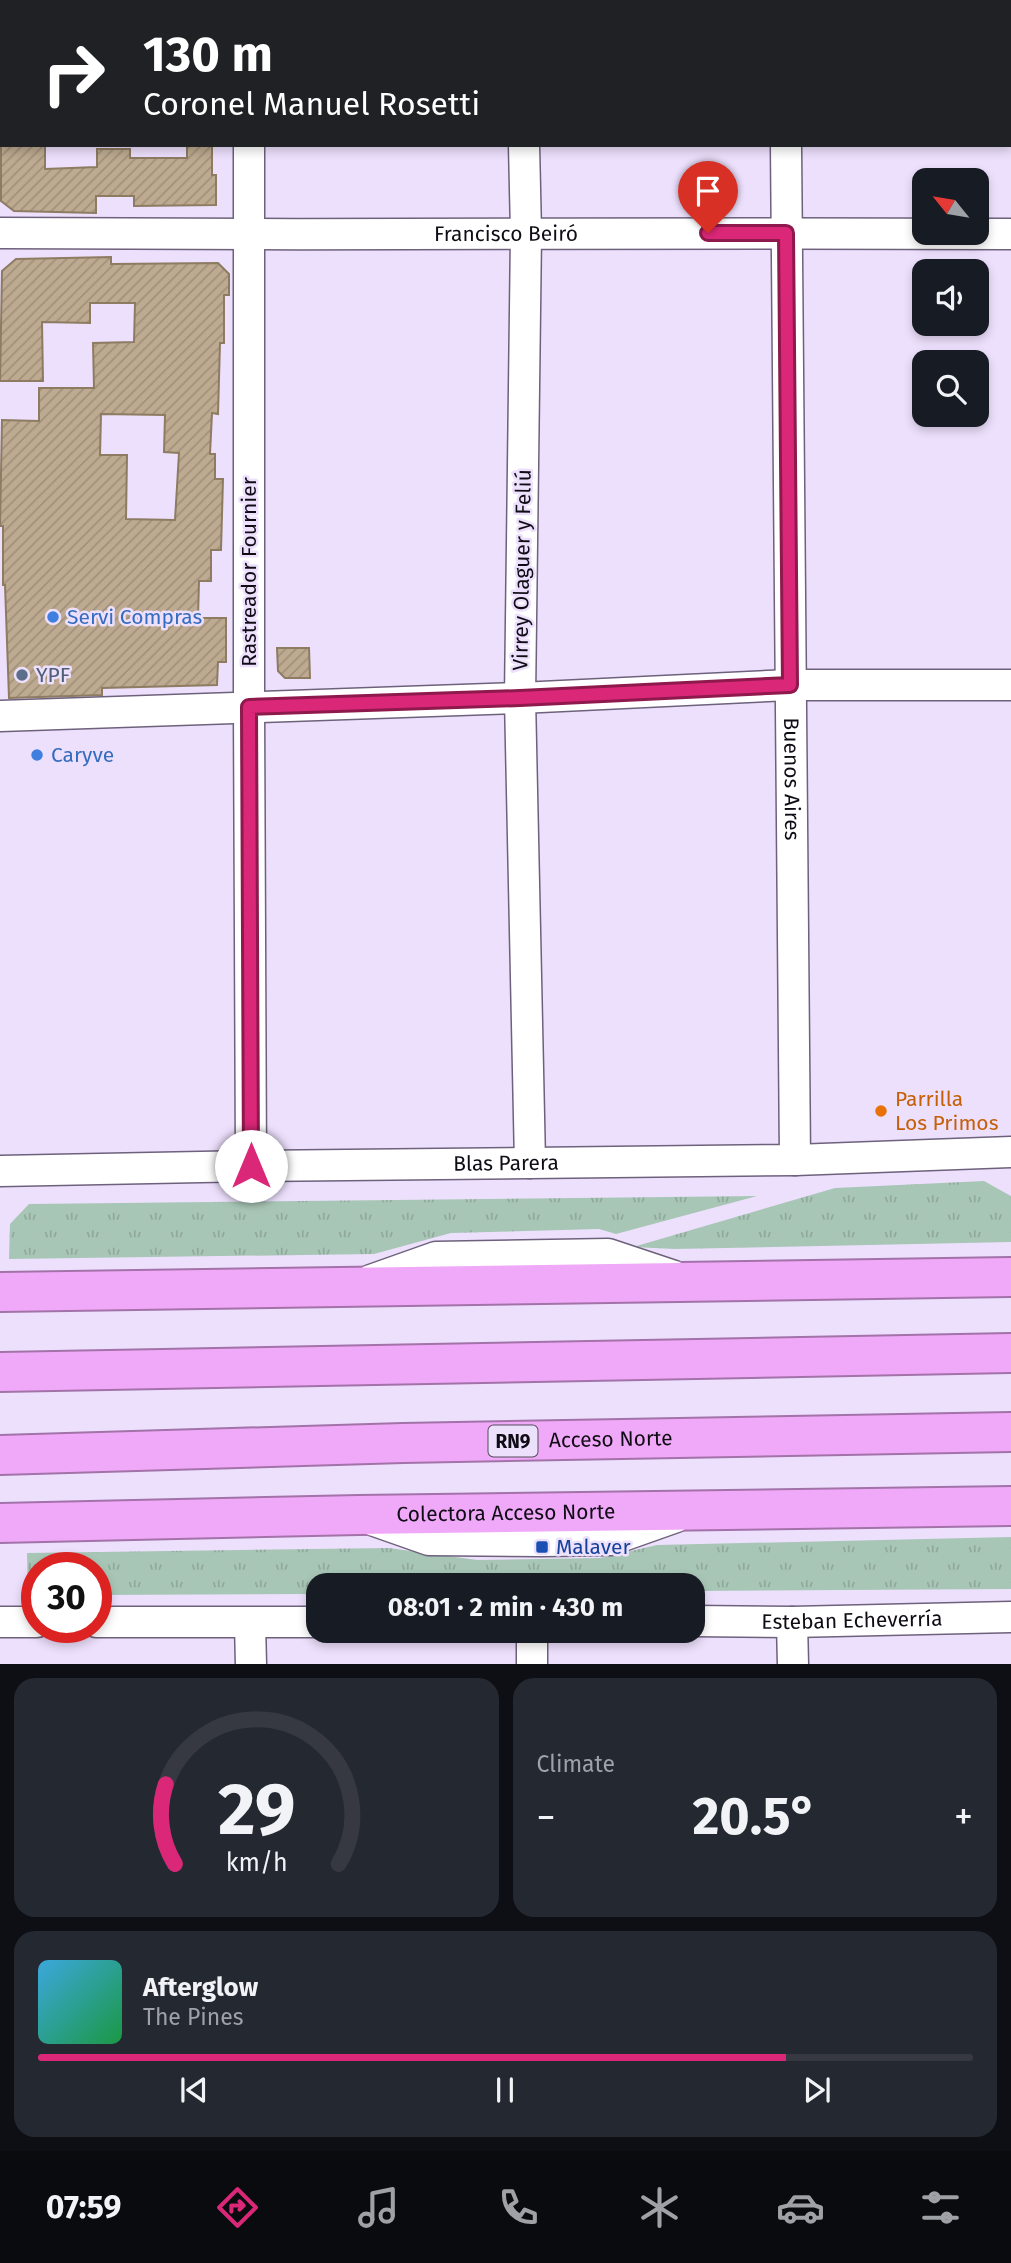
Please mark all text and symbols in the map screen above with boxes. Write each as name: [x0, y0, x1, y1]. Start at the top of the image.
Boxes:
text: 130 m: [143, 25, 273, 84]
icon: right: [28, 28, 119, 119]
text: Coronel Manuel Rosetti: [143, 85, 480, 123]
pin: [678, 161, 738, 233]
north arrow: [912, 168, 989, 245]
map controls: [912, 168, 989, 427]
icon: arrive: [689, 172, 727, 210]
street label: Francisco Beiró: [434, 221, 578, 247]
button: sound: [912, 259, 989, 336]
button: search: [912, 350, 989, 427]
street label: Virrey Olaguer y Feliú: [507, 469, 537, 671]
street label: Rastreador Fournier: [236, 477, 262, 667]
place label: Servi Compras: [67, 604, 202, 630]
marker: Servi Compras: [45, 609, 61, 625]
place label: YPF: [36, 662, 70, 688]
marker: YPF: [14, 667, 30, 683]
street label: Buenos Aires: [778, 717, 805, 841]
place label: Caryve: [51, 742, 114, 768]
marker: Caryve: [29, 747, 45, 763]
place label: Parrilla Los Primos: [895, 1086, 999, 1136]
marker: Parrilla Los Primos: [873, 1103, 889, 1119]
position arrow: [214, 1129, 288, 1203]
street label: Blas Parera: [453, 1150, 559, 1177]
street label: Acceso Norte: [549, 1425, 673, 1453]
road number: RN9: [489, 1426, 538, 1456]
street label: Colectora Acceso Norte: [396, 1498, 616, 1527]
place label: Malaver: [556, 1534, 631, 1560]
marker: Malaver: [534, 1539, 550, 1555]
speed limit sign: 30: [21, 1552, 112, 1643]
text: 08:01 · 2 min · 430 m: [388, 1592, 623, 1623]
street label: Esteban Echeverría: [761, 1606, 943, 1635]
text: Climate: [537, 1750, 615, 1778]
text: 29: [217, 1766, 295, 1853]
text: 20.5°: [692, 1785, 817, 1848]
text: −: [537, 1794, 556, 1840]
text: +: [954, 1794, 973, 1840]
text: km/h: [225, 1847, 287, 1877]
text: Afterglow: [143, 1972, 258, 2003]
text: The Pines: [143, 2003, 244, 2031]
icon: previous: [175, 2071, 213, 2109]
icon: pause: [486, 2071, 524, 2109]
icon: next: [798, 2071, 836, 2109]
icon: directions: [213, 2183, 262, 2232]
icon: music: [354, 2183, 403, 2232]
icon: phone: [494, 2183, 543, 2232]
icon: climate: [635, 2183, 684, 2232]
icon: car: [776, 2183, 825, 2232]
icon: filters: [916, 2183, 965, 2232]
text: 07:59: [46, 2188, 121, 2226]

